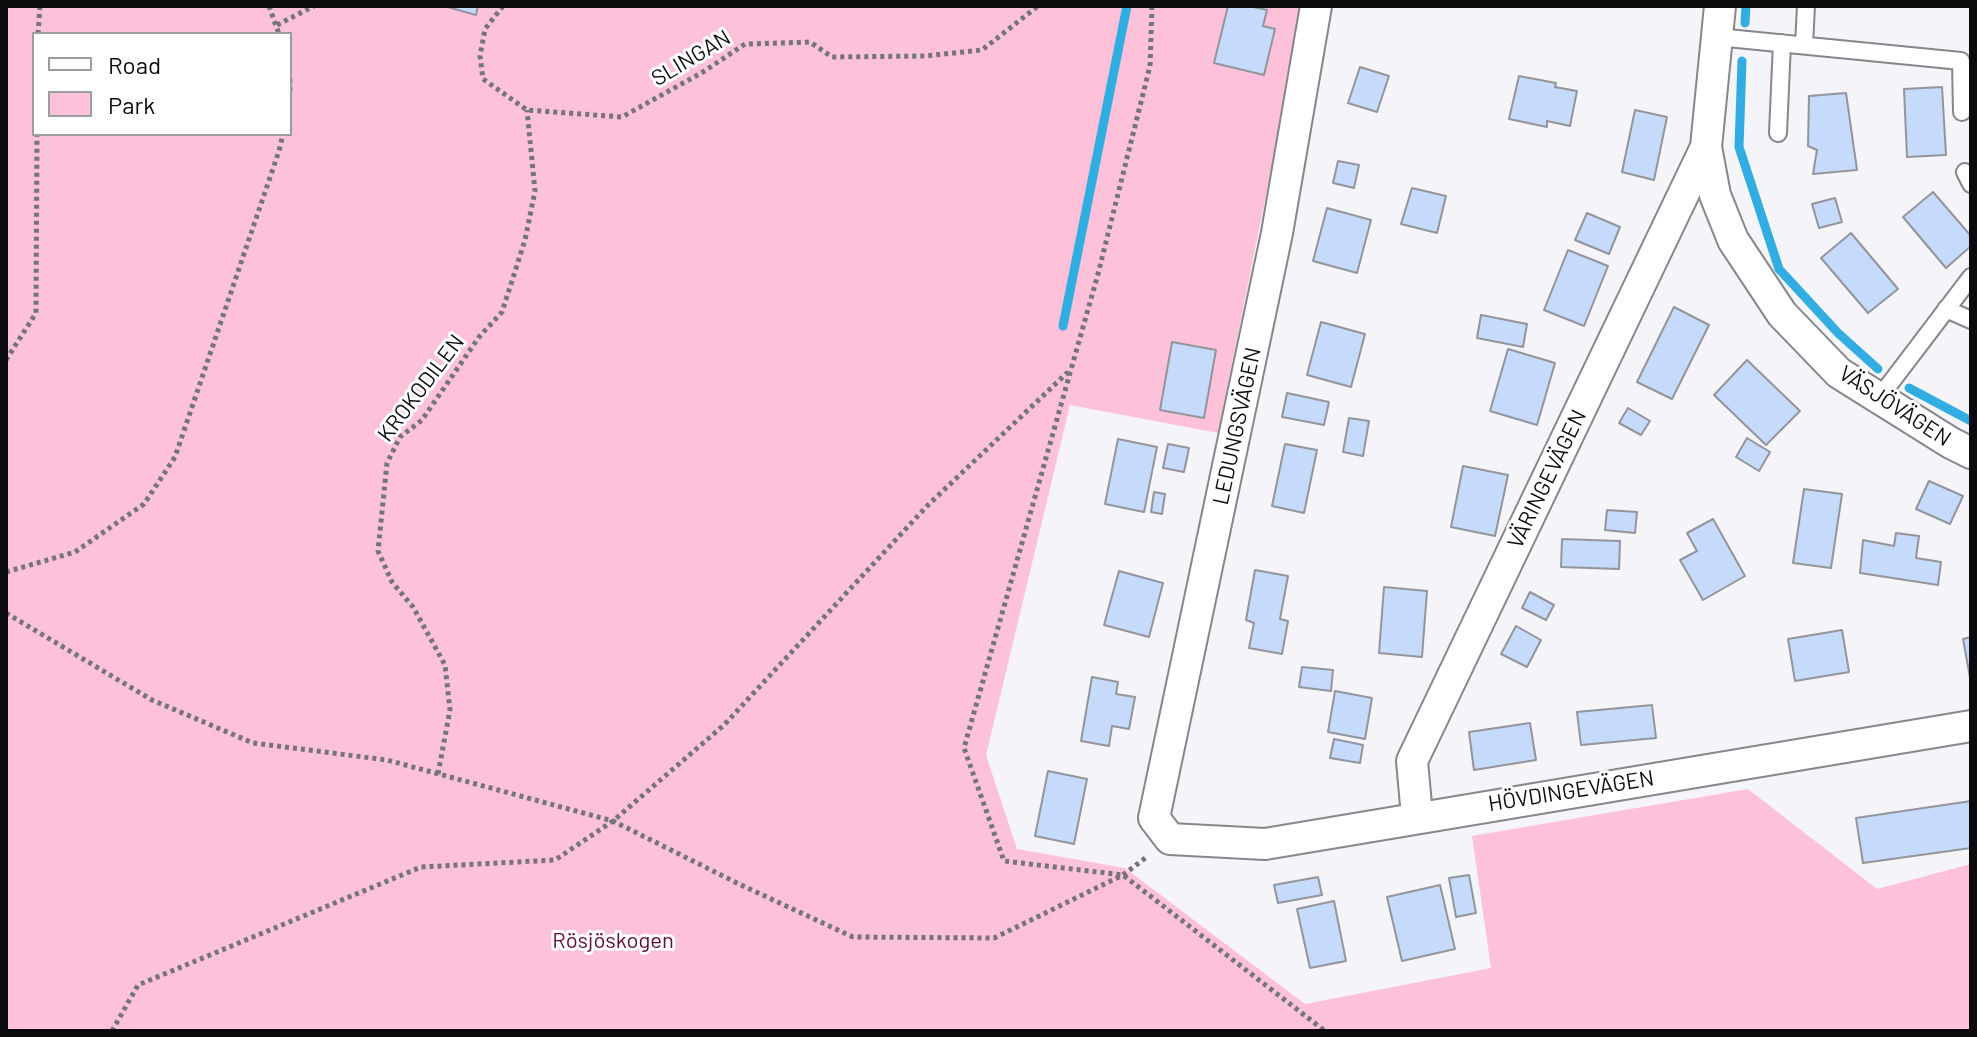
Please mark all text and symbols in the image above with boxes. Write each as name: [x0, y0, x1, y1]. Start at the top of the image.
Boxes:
street label: SLINGAN: [647, 24, 735, 92]
legend: [32, 32, 292, 136]
text: Road: [108, 50, 161, 79]
text: Park: [108, 90, 155, 119]
street label: KROKODILEN: [372, 329, 470, 447]
street label: LEDUNGSVÄGEN: [1207, 345, 1267, 507]
street label: VÄSJÖVÄGEN: [1834, 360, 1956, 452]
street label: VÄRINGEVÄGEN: [1502, 405, 1592, 553]
street label: HÖVDINGEVÄGEN: [1486, 765, 1656, 817]
park label: Rösjöskogen: [552, 928, 674, 954]

